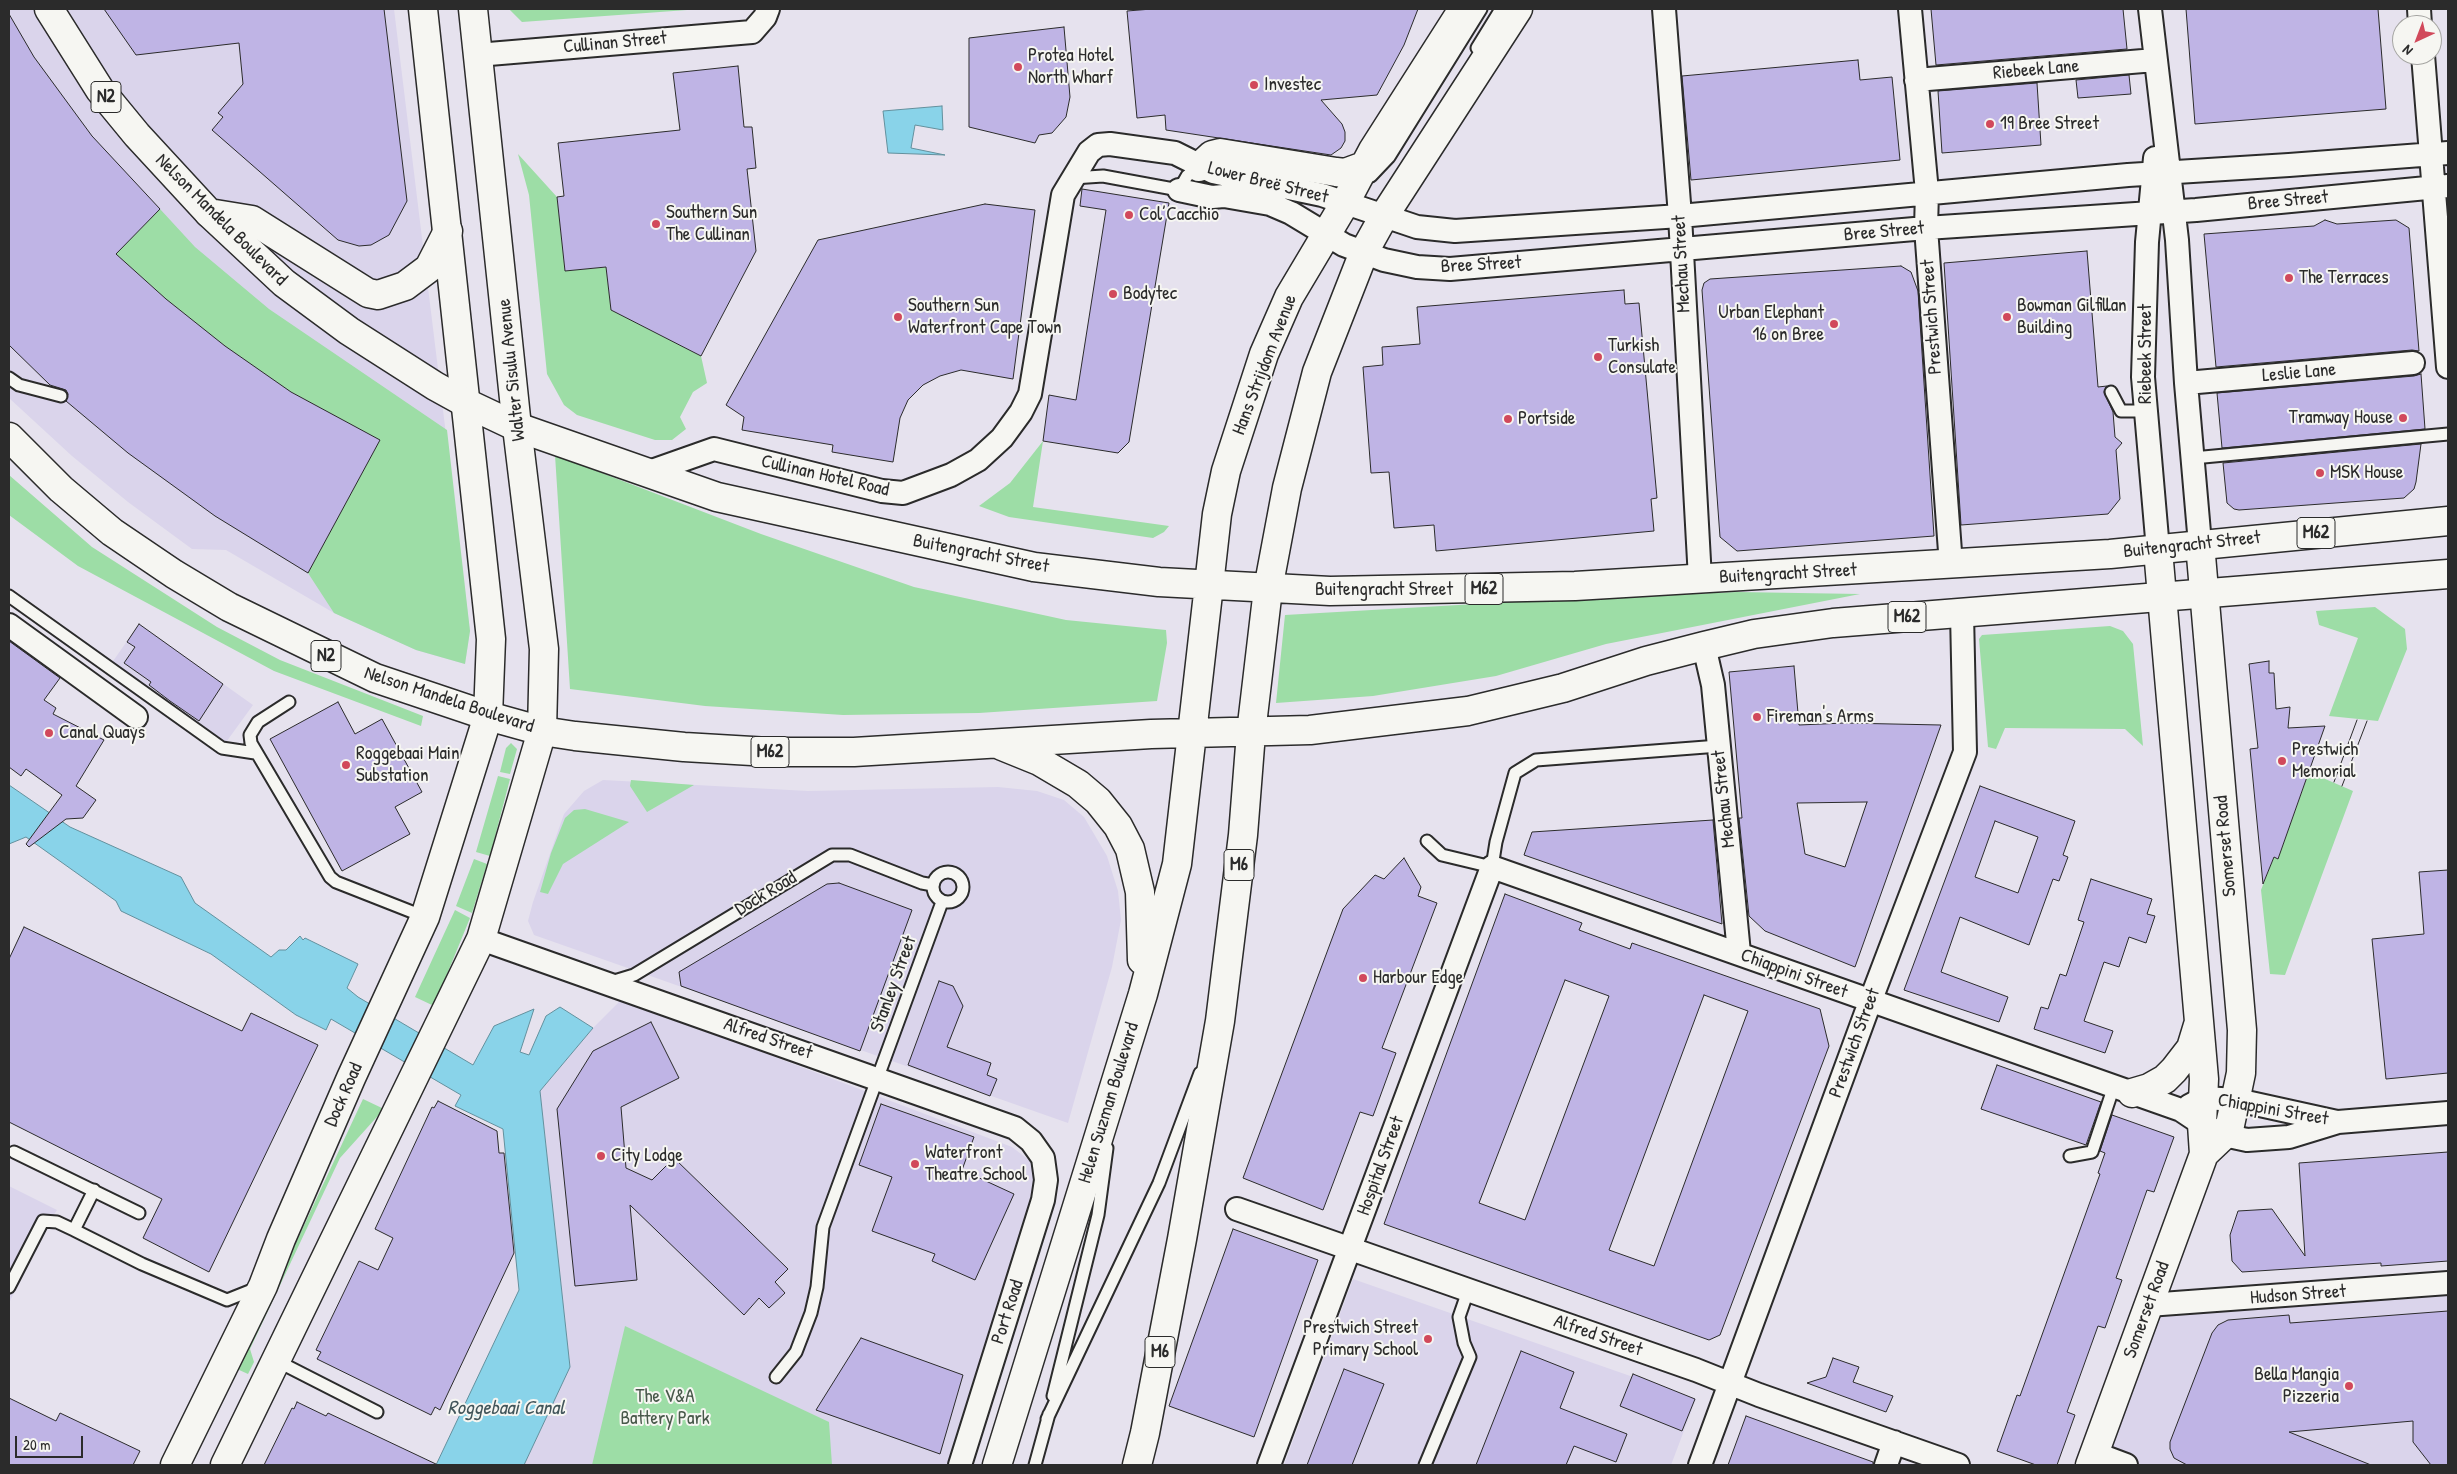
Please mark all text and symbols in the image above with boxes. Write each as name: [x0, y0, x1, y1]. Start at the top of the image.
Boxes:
north arrow: [2392, 15, 2442, 65]
street label: Cullinan Street: [562, 27, 668, 59]
text: N: [2398, 41, 2416, 60]
place label: Protea Hotel North Wharf: [1028, 45, 1114, 89]
street label: Riebeek Lane: [1992, 55, 2080, 85]
marker: Protea Hotel North Wharf: [1012, 61, 1024, 73]
place label: Investec: [1264, 74, 1321, 96]
marker: Investec: [1248, 79, 1260, 91]
road number: N2: [91, 81, 121, 112]
place label: 19 Bree Street: [2000, 113, 2099, 135]
marker: 19 Bree Street: [1984, 118, 1996, 130]
street label: Nelson Mandela Boulevard: [150, 149, 292, 291]
street label: Lower Breë Street: [1205, 157, 1331, 209]
street label: Bree Street: [2247, 186, 2329, 216]
place label: Southern Sun The Cullinan: [666, 202, 757, 246]
place label: Col’Cacchio: [1139, 204, 1219, 226]
marker: Col’Cacchio: [1123, 209, 1135, 221]
street label: Mechau Street: [1668, 215, 1696, 313]
street label: Bree Street: [1843, 217, 1925, 247]
marker: Southern Sun The Cullinan: [650, 218, 662, 230]
street label: Bree Street: [1440, 252, 1522, 278]
street label: Prestwich Street: [1917, 259, 1947, 375]
place label: The Terraces: [2299, 267, 2389, 289]
marker: The Terraces: [2283, 272, 2295, 284]
place label: Bodytec: [1123, 283, 1177, 305]
marker: Bodytec: [1107, 288, 1119, 300]
street label: Hans Strijdom Avenue: [1228, 292, 1302, 438]
place label: Southern Sun Waterfront Cape Town: [908, 295, 1062, 339]
place label: Bowman Gilfillan Building: [2017, 295, 2127, 339]
street label: Walter Sisulu Avenue: [493, 298, 531, 442]
place label: Urban Elephant 16 on Bree: [1718, 302, 1824, 346]
street label: Riebeek Street: [2135, 304, 2157, 404]
marker: Southern Sun Waterfront Cape Town: [892, 311, 904, 323]
marker: Bowman Gilfillan Building: [2001, 311, 2013, 323]
marker: Urban Elephant 16 on Bree: [1828, 318, 1840, 330]
place label: Turkish Consulate: [1608, 335, 1676, 379]
marker: Turkish Consulate: [1592, 351, 1604, 363]
street label: Leslie Lane: [2261, 358, 2337, 388]
place label: Tramway House: [2289, 407, 2393, 429]
place label: Portside: [1518, 408, 1575, 430]
marker: Tramway House: [2397, 412, 2409, 424]
marker: Portside: [1502, 413, 1514, 425]
street label: Cullinan Hotel Road: [759, 450, 891, 502]
place label: MSK House: [2330, 462, 2403, 484]
marker: MSK House: [2314, 467, 2326, 479]
road number: M62: [2297, 518, 2335, 548]
street label: Buitengracht Street: [2122, 526, 2262, 564]
street label: Buitengracht Street: [911, 530, 1051, 578]
street label: Buitengracht Street: [1719, 559, 1857, 589]
road number: M62: [1465, 574, 1503, 604]
street label: Buitengracht Street: [1315, 579, 1453, 601]
road number: M62: [1888, 602, 1926, 632]
road number: N2: [311, 640, 341, 671]
street label: Nelson Mandela Boulevard: [361, 662, 537, 738]
place label: Fireman's Arms: [1767, 706, 1874, 728]
marker: Fireman's Arms: [1751, 711, 1763, 723]
place label: Canal Quays: [59, 722, 145, 744]
marker: Canal Quays: [43, 727, 55, 739]
road number: M62: [751, 736, 789, 768]
place label: Prestwich Memorial: [2292, 739, 2358, 783]
place label: Roggebaai Main Substation: [356, 743, 460, 787]
street label: Mechau Street: [1708, 749, 1740, 849]
marker: Prestwich Memorial: [2276, 755, 2288, 767]
marker: Roggebaai Main Substation: [340, 759, 352, 771]
street label: Somerset Road: [2210, 795, 2242, 897]
road number: M6: [1224, 850, 1254, 880]
street label: Dock Road: [731, 867, 801, 921]
street label: Stanley Street: [866, 933, 922, 1035]
street label: Chiappini Street: [1737, 944, 1851, 1004]
place label: Harbour Edge: [1373, 967, 1463, 989]
marker: Harbour Edge: [1357, 972, 1369, 984]
street label: Prestwich Street: [1825, 985, 1885, 1101]
street label: Alfred Street: [721, 1013, 815, 1065]
street label: Helen Suzman Boulevard: [1074, 1020, 1144, 1186]
street label: Dock Road: [320, 1060, 368, 1130]
street label: Chiappini Street: [2216, 1089, 2330, 1131]
street label: Hospital Street: [1353, 1113, 1409, 1219]
place label: Waterfront Theatre School: [925, 1142, 1027, 1186]
place label: City Lodge: [611, 1145, 683, 1167]
marker: City Lodge: [595, 1150, 607, 1162]
marker: Waterfront Theatre School: [909, 1158, 921, 1170]
street label: Somerset Road: [2119, 1259, 2175, 1361]
street label: Port Road: [987, 1277, 1029, 1347]
street label: Hudson Street: [2249, 1280, 2347, 1310]
street label: Alfred Street: [1551, 1310, 1645, 1362]
place label: Prestwich Street Primary School: [1303, 1317, 1418, 1361]
marker: Prestwich Street Primary School: [1422, 1333, 1434, 1345]
road number: M6: [1145, 1336, 1175, 1368]
place label: Bella Mangia Pizzeria: [2254, 1364, 2339, 1408]
marker: Bella Mangia Pizzeria: [2343, 1380, 2355, 1392]
park label: The V&A Battery Park: [620, 1386, 710, 1430]
water label: Roggebaai Canal: [448, 1397, 564, 1421]
scale bar: [18, 1426, 85, 1458]
text: 20 m: [23, 1434, 50, 1455]

